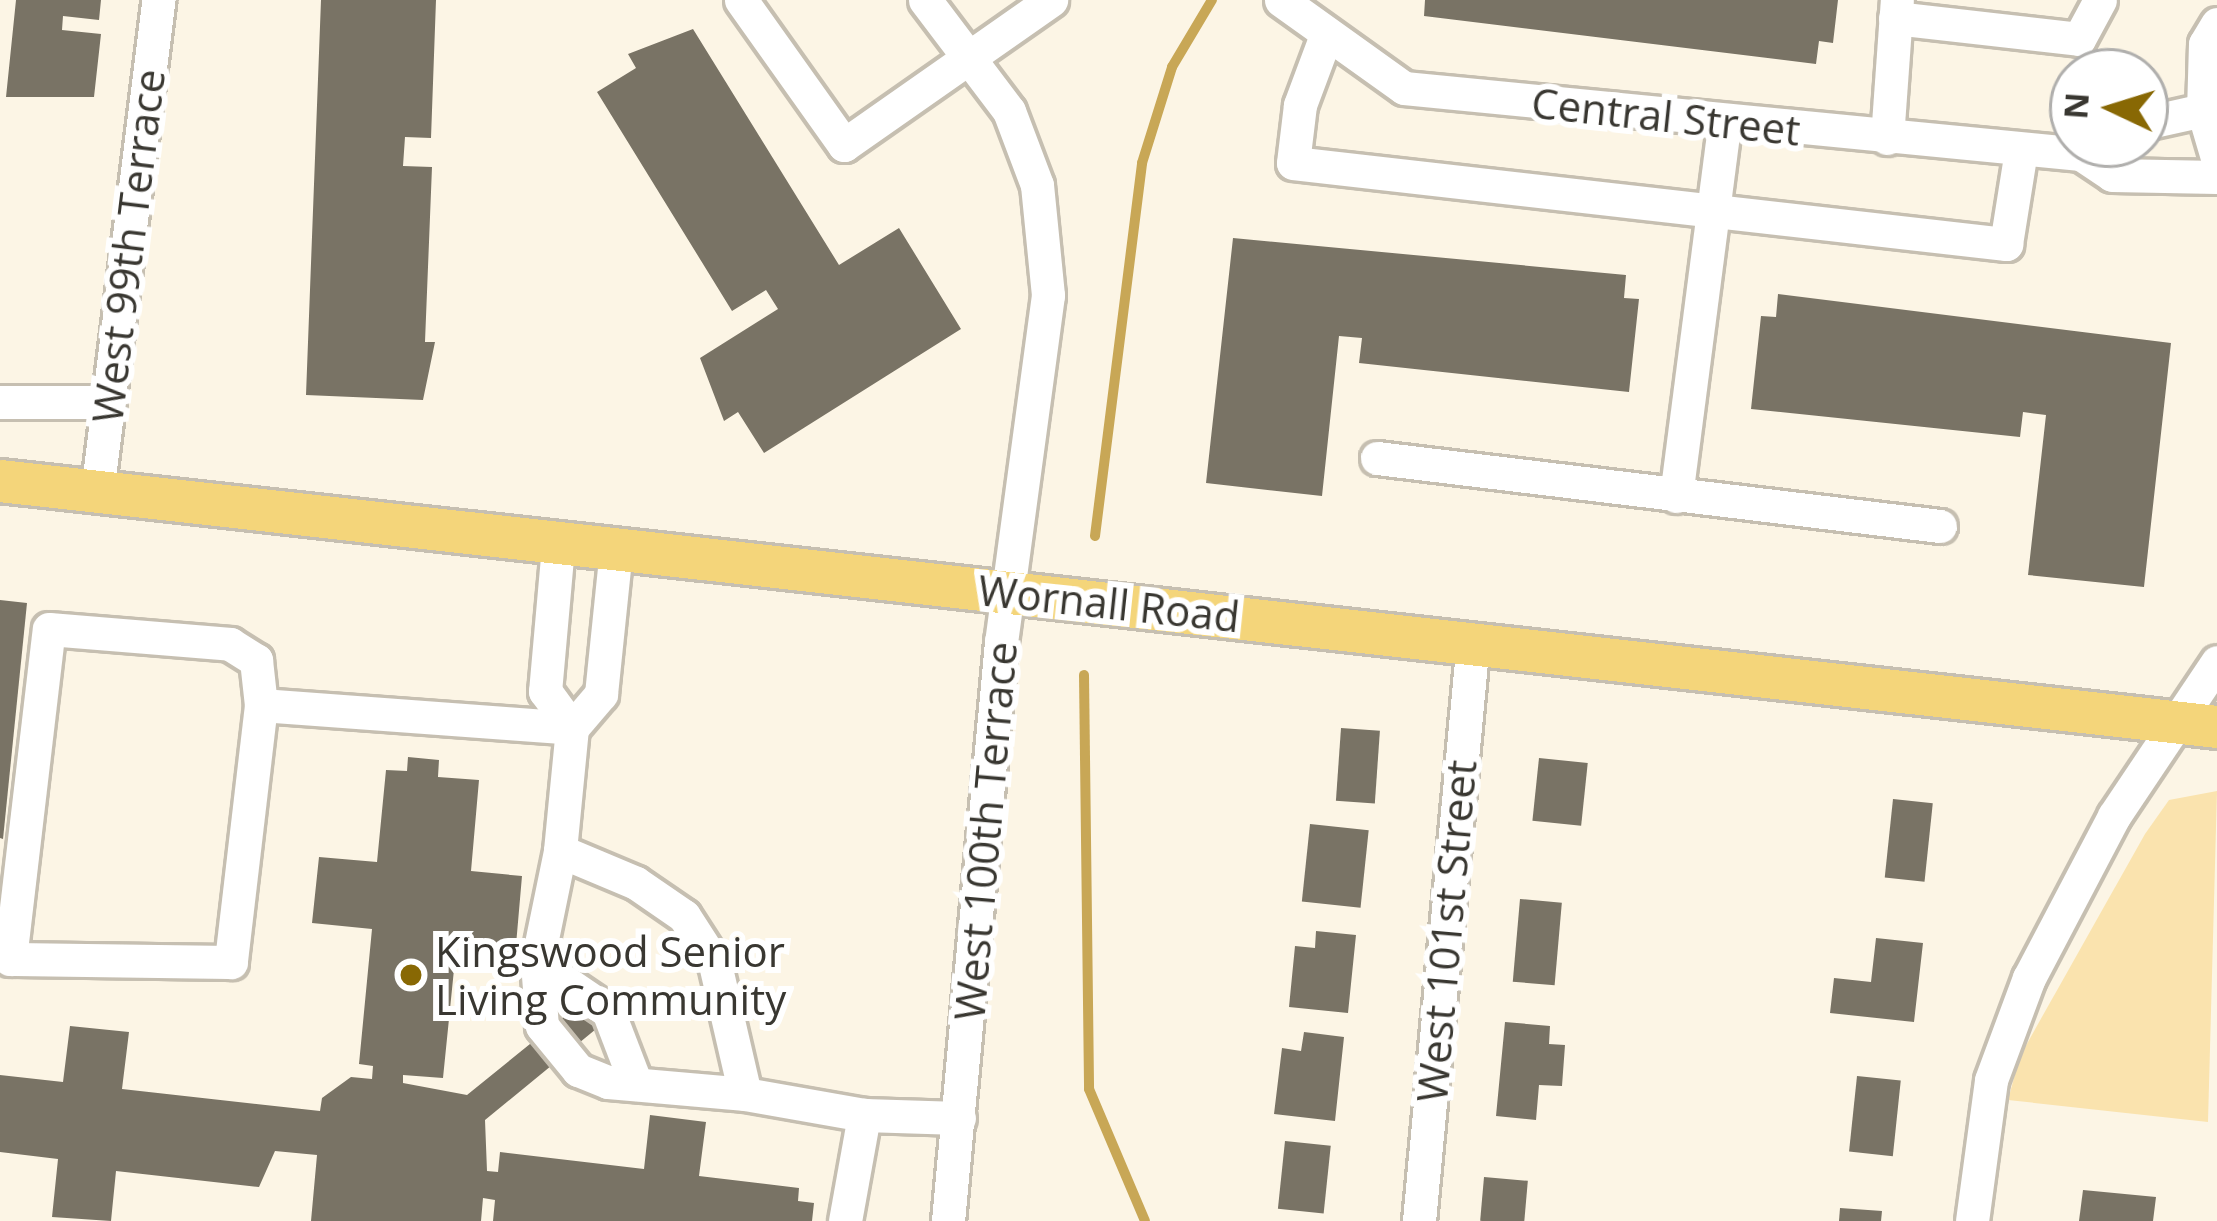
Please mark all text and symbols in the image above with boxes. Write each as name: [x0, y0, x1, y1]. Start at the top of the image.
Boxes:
north arrow: [2049, 48, 2169, 168]
street label: West 99th Terrace: [81, 66, 175, 426]
street label: Central Street: [1529, 77, 1803, 155]
text: N: [2052, 91, 2099, 121]
street label: Wornall Road: [976, 564, 1242, 642]
street label: West 100th Terrace: [943, 640, 1027, 1022]
street label: West 101st Street: [1406, 758, 1486, 1104]
place label: Kingswood Senior Living Community: [435, 926, 786, 1024]
marker: Kingswood Senior Living Community: [398, 962, 424, 988]

